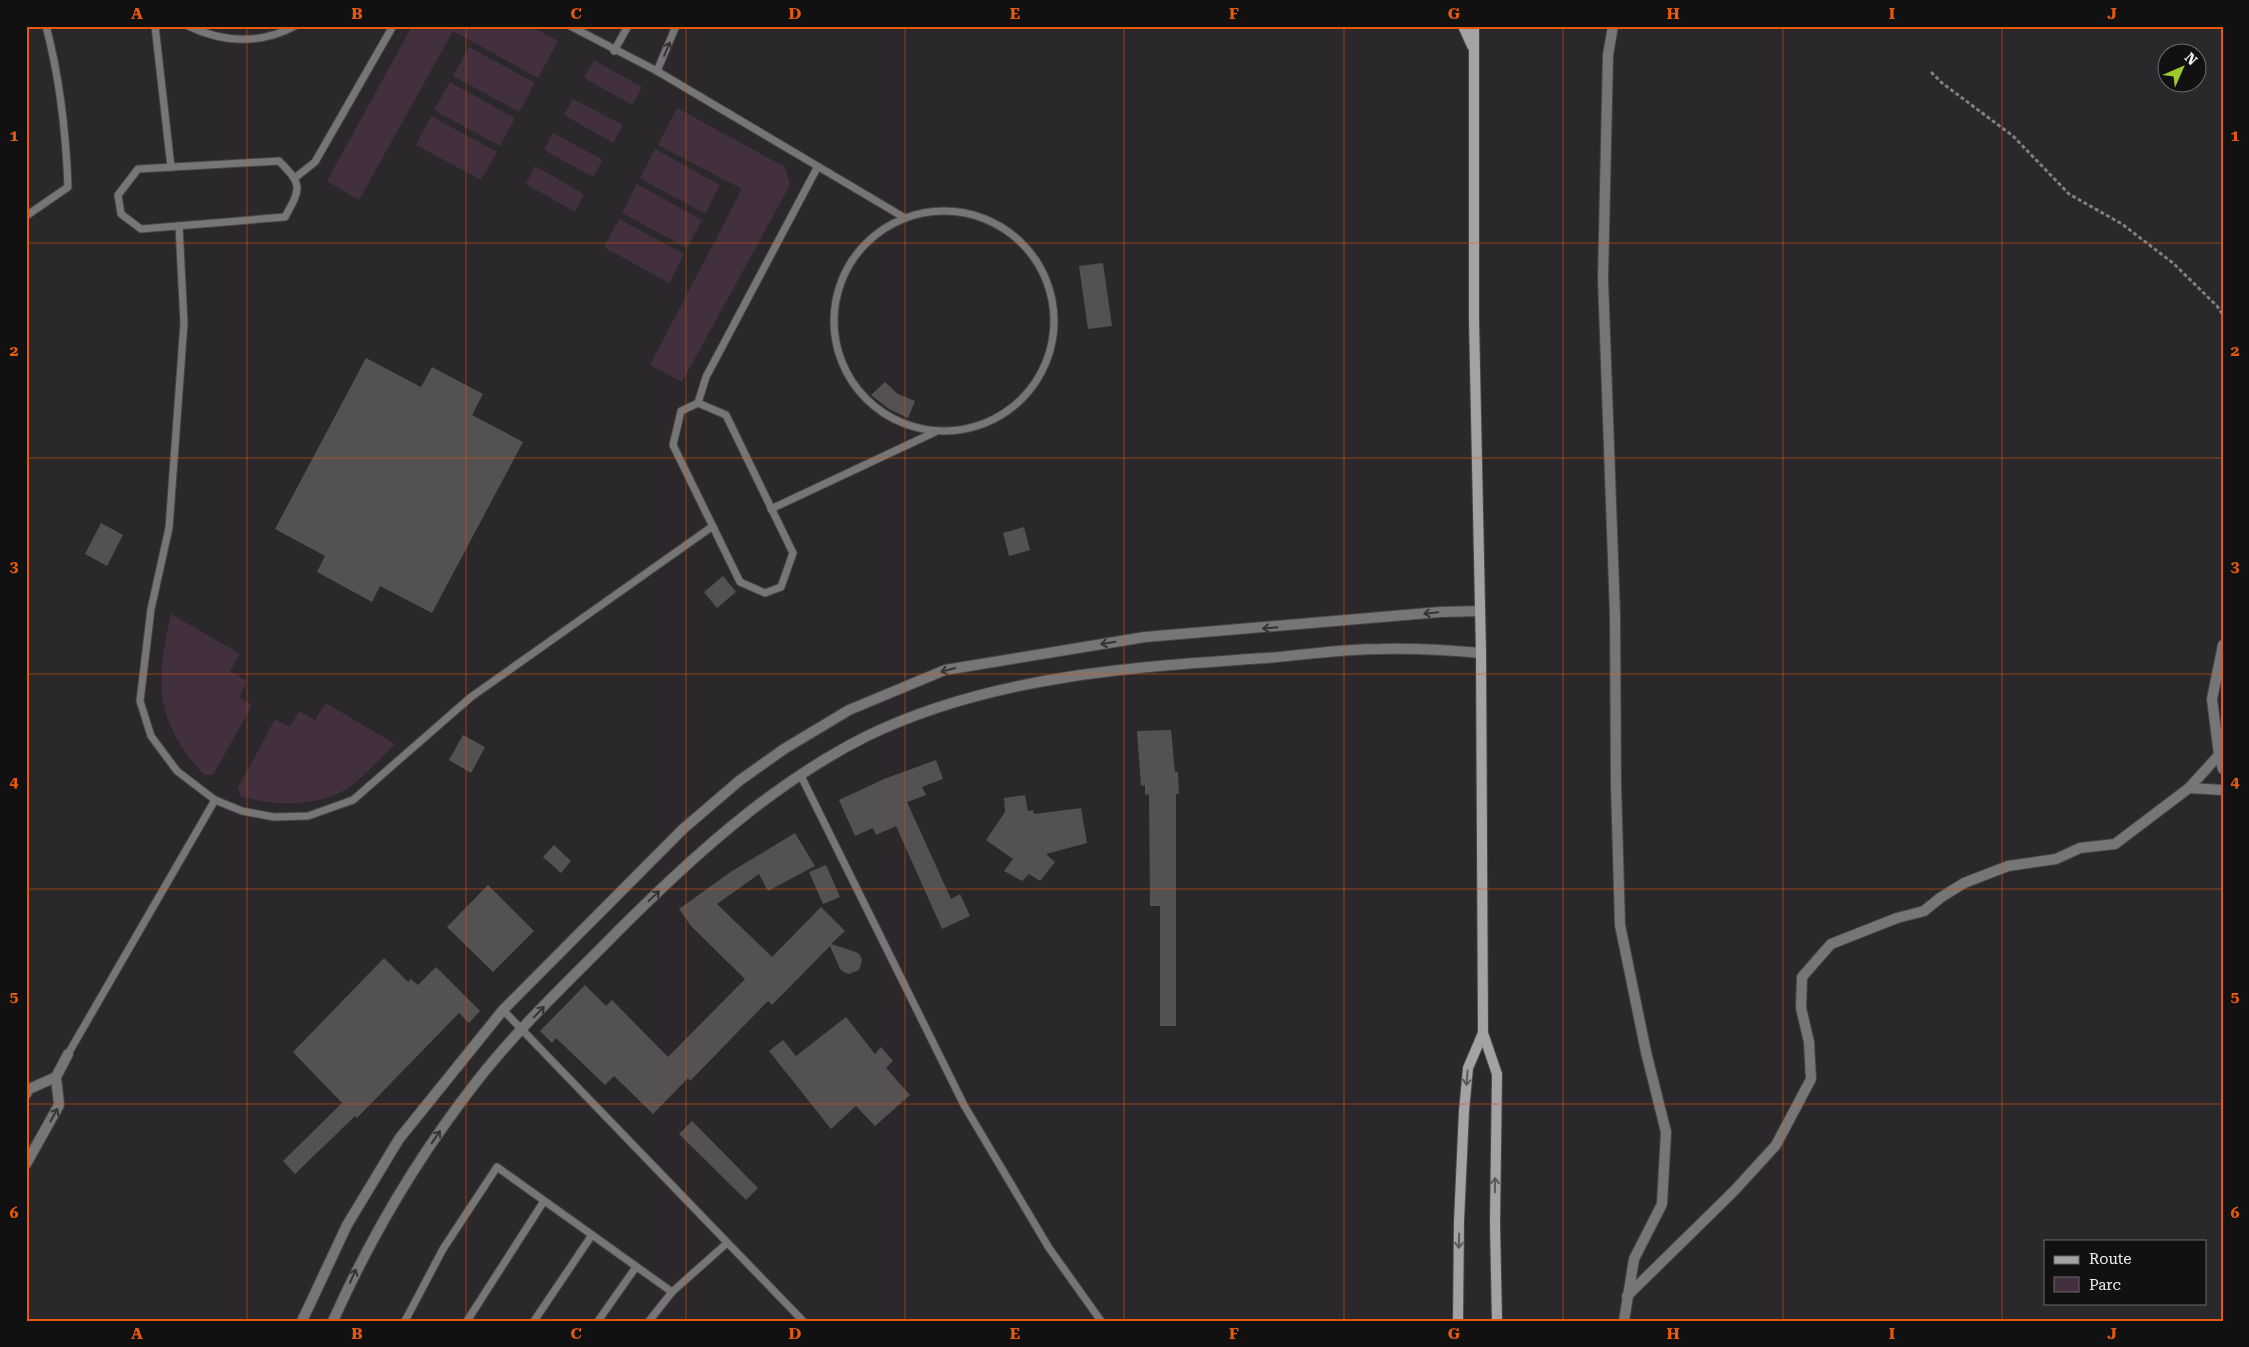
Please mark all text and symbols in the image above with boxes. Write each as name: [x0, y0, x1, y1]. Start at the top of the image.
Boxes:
text: A: [131, 4, 143, 23]
text: B: [351, 4, 363, 23]
text: C: [570, 4, 582, 23]
text: D: [789, 4, 802, 23]
text: E: [1010, 4, 1020, 23]
text: F: [1229, 4, 1239, 23]
text: G: [1448, 4, 1461, 23]
text: H: [1666, 4, 1680, 23]
text: I: [1889, 4, 1895, 23]
text: J: [2107, 4, 2117, 23]
one-way arrow: [662, 42, 672, 57]
north arrow: [2156, 42, 2206, 92]
text: N: [2182, 49, 2201, 68]
text: 1: [10, 126, 19, 145]
text: 1: [2231, 126, 2240, 145]
text: 2: [10, 341, 19, 360]
text: 2: [2231, 341, 2240, 360]
text: 3: [10, 557, 19, 576]
text: 3: [2231, 557, 2240, 576]
one-way arrow: [1424, 608, 1440, 618]
one-way arrow: [1262, 623, 1278, 633]
one-way arrow: [1100, 638, 1116, 648]
one-way arrow: [940, 666, 956, 675]
text: 4: [10, 772, 19, 791]
text: 4: [2231, 772, 2240, 791]
one-way arrow: [647, 890, 660, 902]
text: 5: [10, 987, 19, 1006]
text: 5: [2231, 987, 2240, 1006]
one-way arrow: [533, 1005, 545, 1018]
one-way arrow: [1463, 1070, 1472, 1086]
one-way arrow: [50, 1108, 60, 1122]
one-way arrow: [431, 1130, 441, 1144]
one-way arrow: [1491, 1177, 1500, 1193]
text: 6: [10, 1203, 19, 1222]
text: 6: [2231, 1203, 2240, 1222]
one-way arrow: [1454, 1232, 1464, 1248]
legend: [2044, 1240, 2206, 1304]
text: Route: [2089, 1250, 2131, 1268]
one-way arrow: [348, 1269, 358, 1284]
text: Parc: [2089, 1276, 2121, 1294]
text: A: [131, 1324, 143, 1343]
text: B: [351, 1324, 363, 1343]
text: C: [570, 1324, 582, 1343]
text: D: [789, 1324, 802, 1343]
text: E: [1010, 1324, 1020, 1343]
text: F: [1229, 1324, 1239, 1343]
text: G: [1448, 1324, 1461, 1343]
text: H: [1666, 1324, 1680, 1343]
text: I: [1889, 1324, 1895, 1343]
text: J: [2107, 1324, 2117, 1343]

